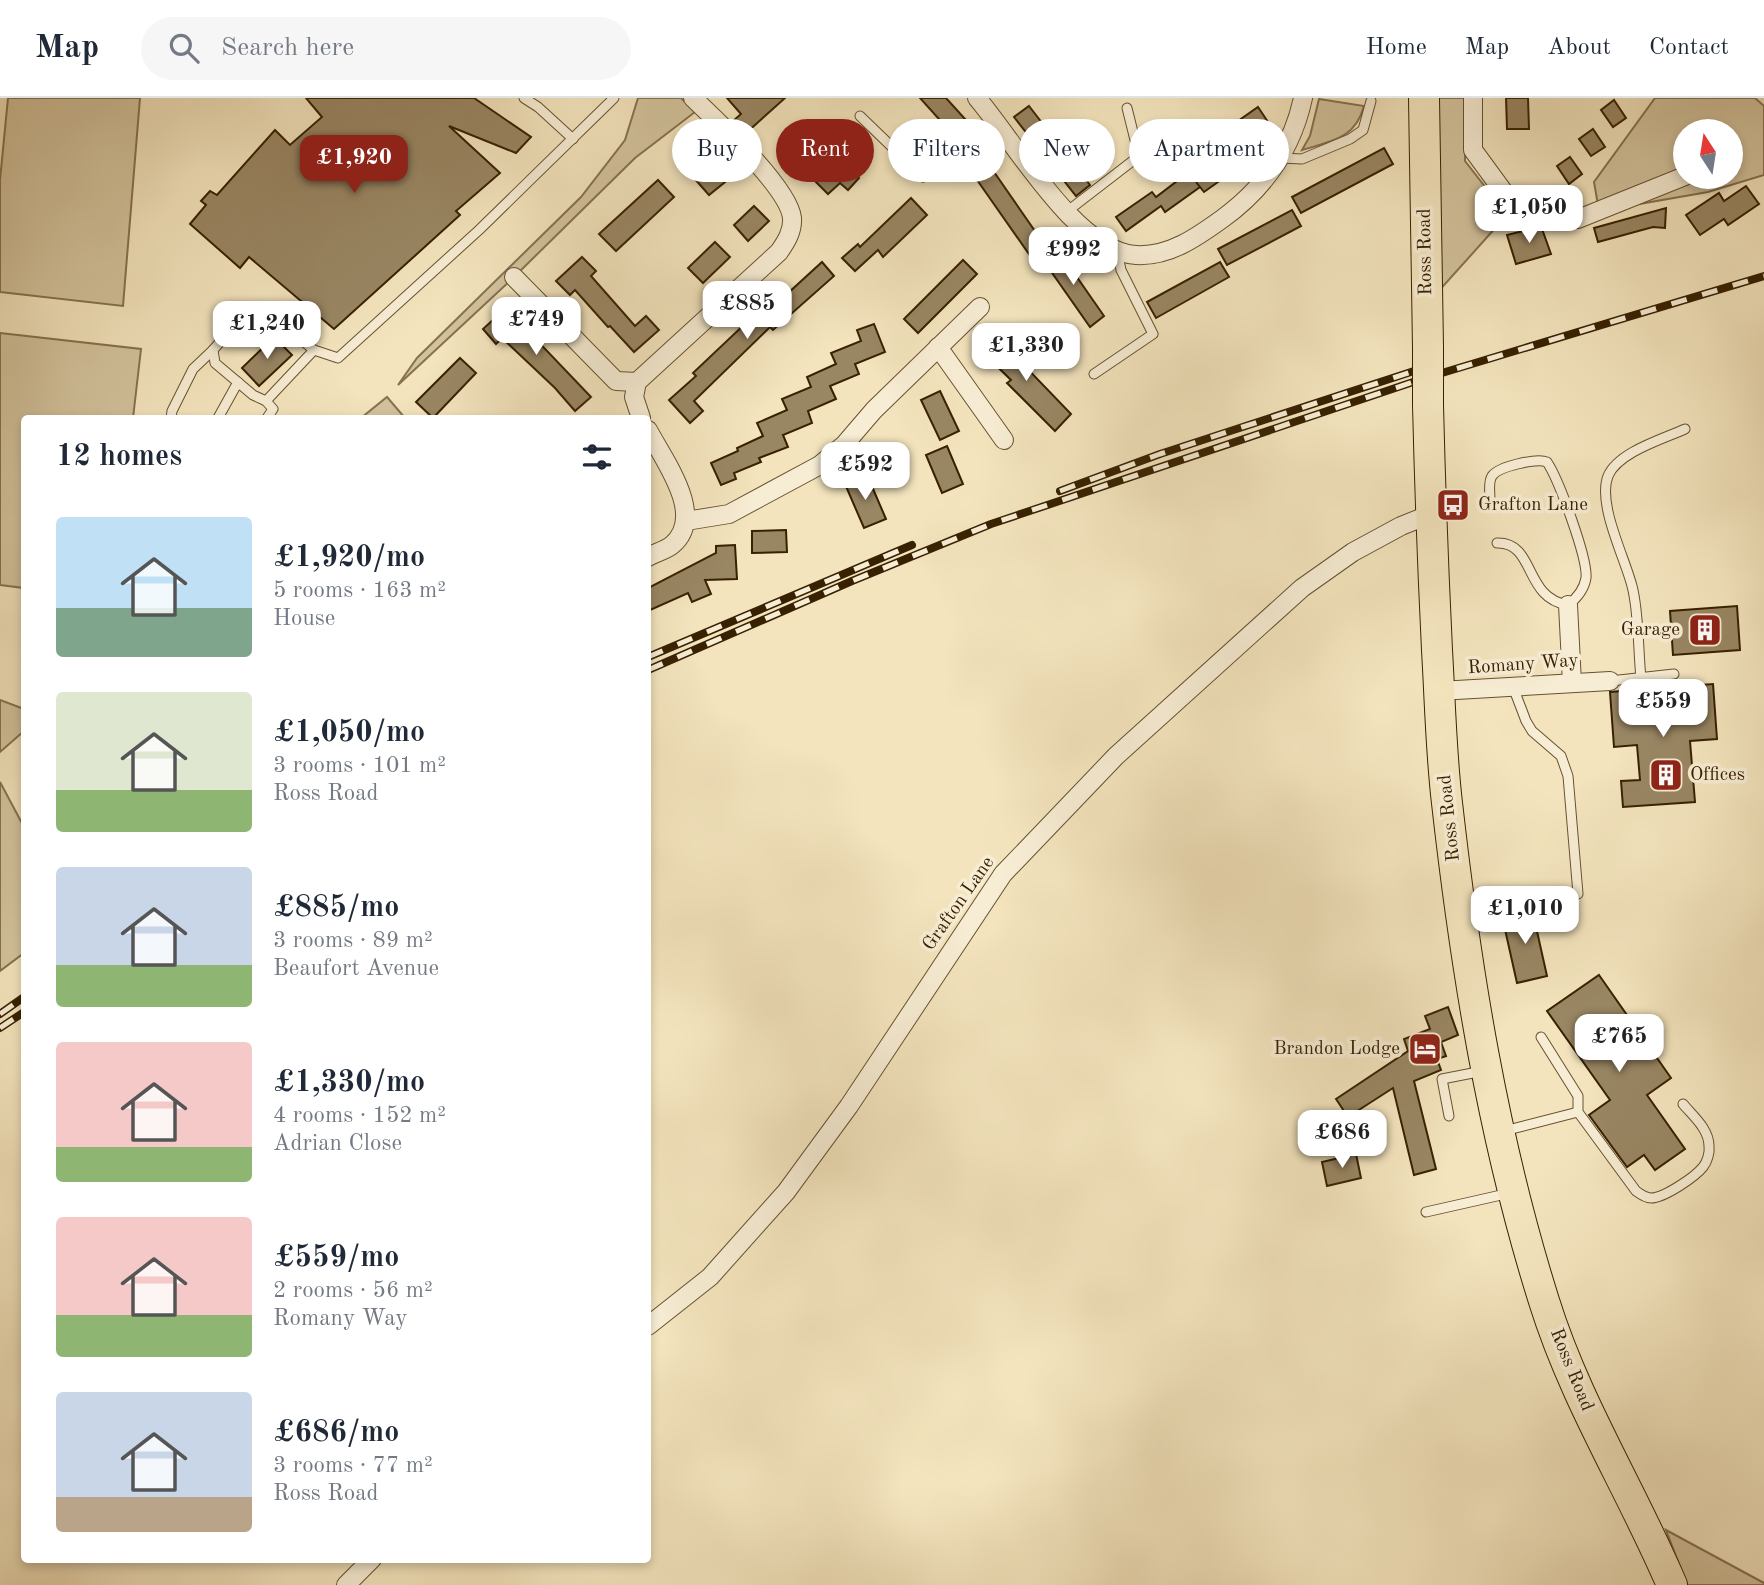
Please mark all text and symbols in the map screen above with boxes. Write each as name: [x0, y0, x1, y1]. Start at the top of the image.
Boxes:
search box: [141, 17, 631, 80]
icon: search: [165, 29, 203, 67]
text: Map: [35, 32, 99, 65]
text: Search here: [221, 35, 354, 61]
text: Home: [1366, 36, 1427, 60]
text: Map: [1465, 36, 1509, 60]
text: About: [1547, 36, 1611, 60]
text: Contact: [1649, 36, 1729, 60]
chip: Buy: [672, 119, 762, 182]
chip: Rent: [776, 119, 874, 182]
chip: Filters: [888, 119, 1005, 182]
chip: New: [1019, 119, 1115, 182]
chip: Apartment: [1129, 119, 1289, 182]
north arrow: [1673, 119, 1743, 189]
map controls: [1673, 119, 1743, 189]
pin: £1,920: [297, 136, 411, 195]
text: £1,920: [316, 146, 392, 169]
pin: £1,050: [1472, 186, 1586, 245]
text: £1,050: [1491, 196, 1567, 219]
street label: Ross Road: [1416, 208, 1436, 296]
pin: £992: [1032, 228, 1114, 287]
text: £992: [1045, 238, 1101, 261]
pin: £885: [706, 282, 788, 341]
text: £885: [719, 292, 775, 315]
pin: £749: [495, 298, 577, 357]
pin: £1,240: [210, 302, 324, 361]
text: £749: [508, 308, 564, 331]
text: £1,240: [229, 312, 305, 335]
pin: £1,330: [969, 324, 1083, 383]
text: £1,330: [988, 334, 1064, 357]
icon: filters: [578, 438, 616, 476]
text: 12 homes: [56, 442, 182, 472]
pin: £592: [824, 442, 906, 502]
text: £592: [837, 453, 893, 476]
bus stop icon: Grafton Lane: [1434, 486, 1472, 524]
place label: Grafton Lane: [1478, 496, 1588, 515]
text: £1,920/mo: [273, 543, 425, 573]
icon: home: [112, 545, 196, 629]
text: 5 rooms · 163 m²: [273, 579, 446, 602]
text: House: [273, 607, 335, 630]
building icon: Garage: [1686, 611, 1724, 649]
place label: Garage: [1621, 621, 1680, 640]
street label: Romany Way: [1467, 652, 1579, 678]
pin: £559: [1622, 680, 1704, 739]
text: £559: [1635, 690, 1691, 713]
text: £1,050/mo: [273, 718, 425, 748]
icon: home: [112, 720, 196, 804]
text: 3 rooms · 101 m²: [273, 754, 446, 777]
building icon: Offices: [1647, 756, 1685, 794]
place label: Offices: [1690, 766, 1745, 785]
street label: Ross Road: [1436, 774, 1464, 862]
text: Ross Road: [273, 782, 379, 805]
street label: Grafton Lane: [920, 854, 998, 954]
pin: £1,010: [1468, 886, 1582, 946]
text: £885/mo: [273, 893, 399, 923]
icon: home: [112, 895, 196, 979]
text: £1,010: [1487, 897, 1563, 920]
text: 3 rooms · 89 m²: [273, 929, 433, 952]
text: Beaufort Avenue: [273, 957, 439, 980]
pin: £765: [1578, 1014, 1660, 1074]
text: £765: [1591, 1025, 1647, 1048]
hotel icon: Brandon Lodge: [1406, 1030, 1444, 1068]
place label: Brandon Lodge: [1273, 1040, 1400, 1059]
text: £1,330/mo: [273, 1068, 425, 1098]
icon: home: [112, 1070, 196, 1154]
text: 4 rooms · 152 m²: [273, 1104, 446, 1127]
pin: £686: [1301, 1110, 1383, 1170]
text: £686: [1314, 1121, 1370, 1144]
text: Adrian Close: [273, 1132, 402, 1155]
text: £559/mo: [273, 1243, 399, 1273]
icon: home: [112, 1245, 196, 1329]
text: 2 rooms · 56 m²: [273, 1279, 433, 1302]
text: Romany Way: [273, 1307, 407, 1330]
street label: Ross Road: [1546, 1326, 1596, 1414]
text: £686/mo: [273, 1418, 399, 1448]
icon: home: [112, 1420, 196, 1504]
text: 3 rooms · 77 m²: [273, 1454, 433, 1477]
text: Ross Road: [273, 1482, 379, 1505]

